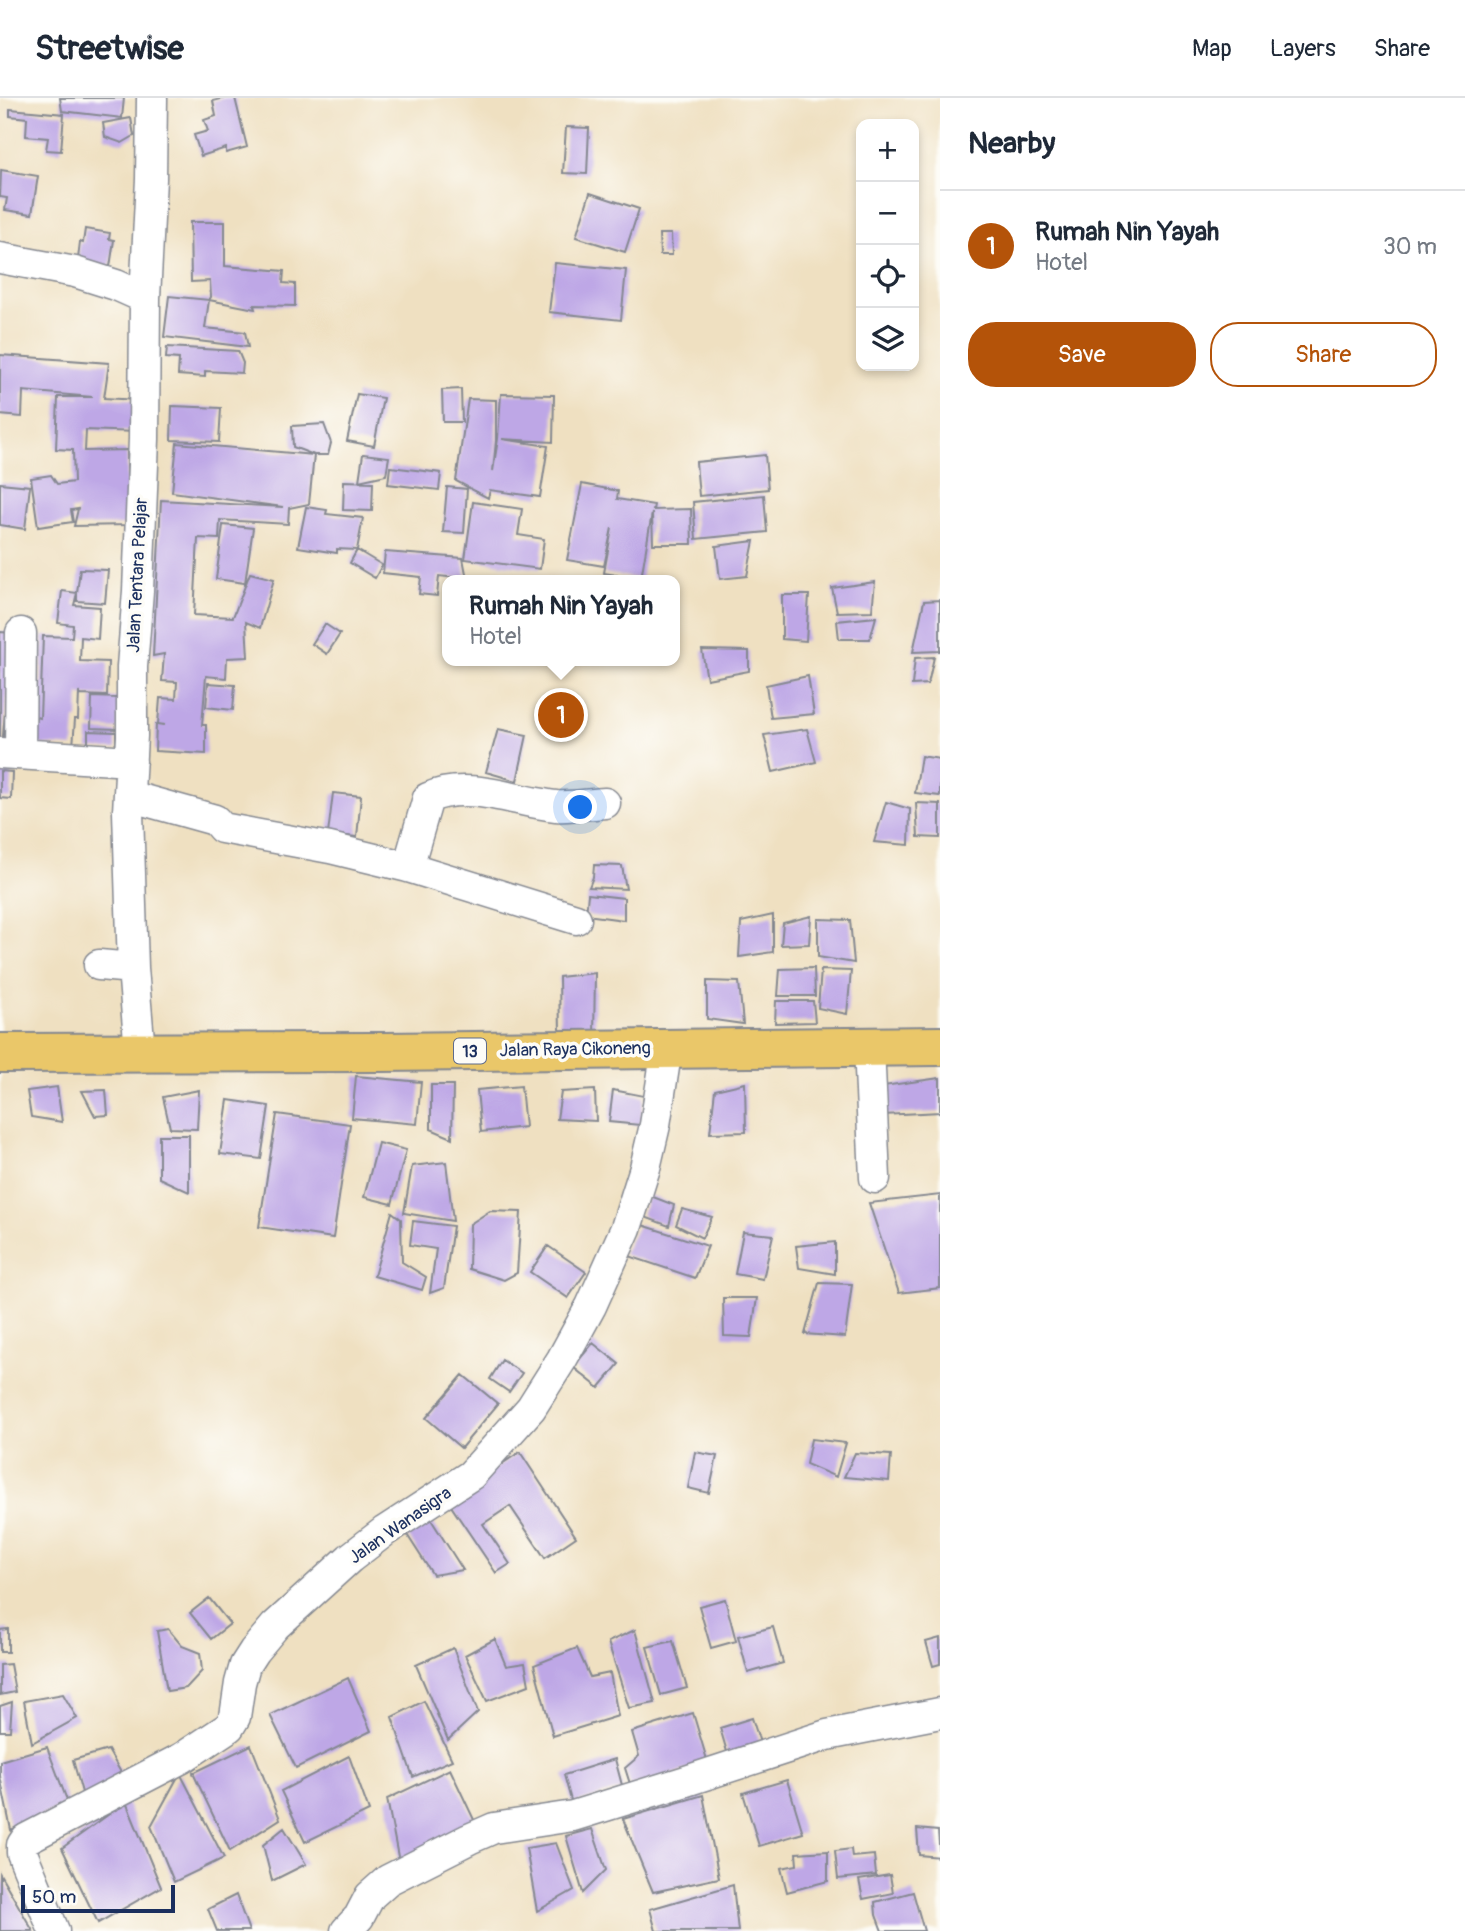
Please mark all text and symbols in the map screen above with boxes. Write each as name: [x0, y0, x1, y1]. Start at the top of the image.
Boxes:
text: Streetwise: [35, 28, 184, 69]
text: Map: [1192, 34, 1232, 63]
text: Layers: [1270, 34, 1336, 63]
text: Share: [1374, 34, 1430, 63]
map controls: [856, 119, 919, 371]
button: +: [856, 119, 919, 182]
text: Nearby: [968, 125, 1055, 162]
button: −: [856, 182, 919, 245]
text: Rumah Nin Yayah: [1035, 216, 1219, 248]
text: 1: [987, 232, 996, 261]
text: 30 m: [1383, 232, 1437, 261]
button: locate: [856, 245, 919, 308]
text: Hotel: [1035, 248, 1088, 277]
button: layers: [856, 308, 919, 371]
button: Save: [968, 322, 1196, 387]
button: Share: [1210, 322, 1437, 387]
street label: Jalan Tentara Pelajar: [122, 496, 153, 653]
popup: [442, 575, 680, 666]
text: Rumah Nin Yayah: [469, 590, 653, 622]
text: Hotel: [469, 622, 522, 651]
pin: 1: [538, 689, 584, 741]
your location: [563, 790, 597, 824]
street label: Jalan Raya Cikoneng: [499, 1037, 651, 1062]
road number: 13: [454, 1038, 486, 1063]
street label: Jalan Wanasigra: [345, 1482, 456, 1569]
scale bar: [21, 1882, 175, 1914]
text: 50 m: [32, 1885, 76, 1909]

